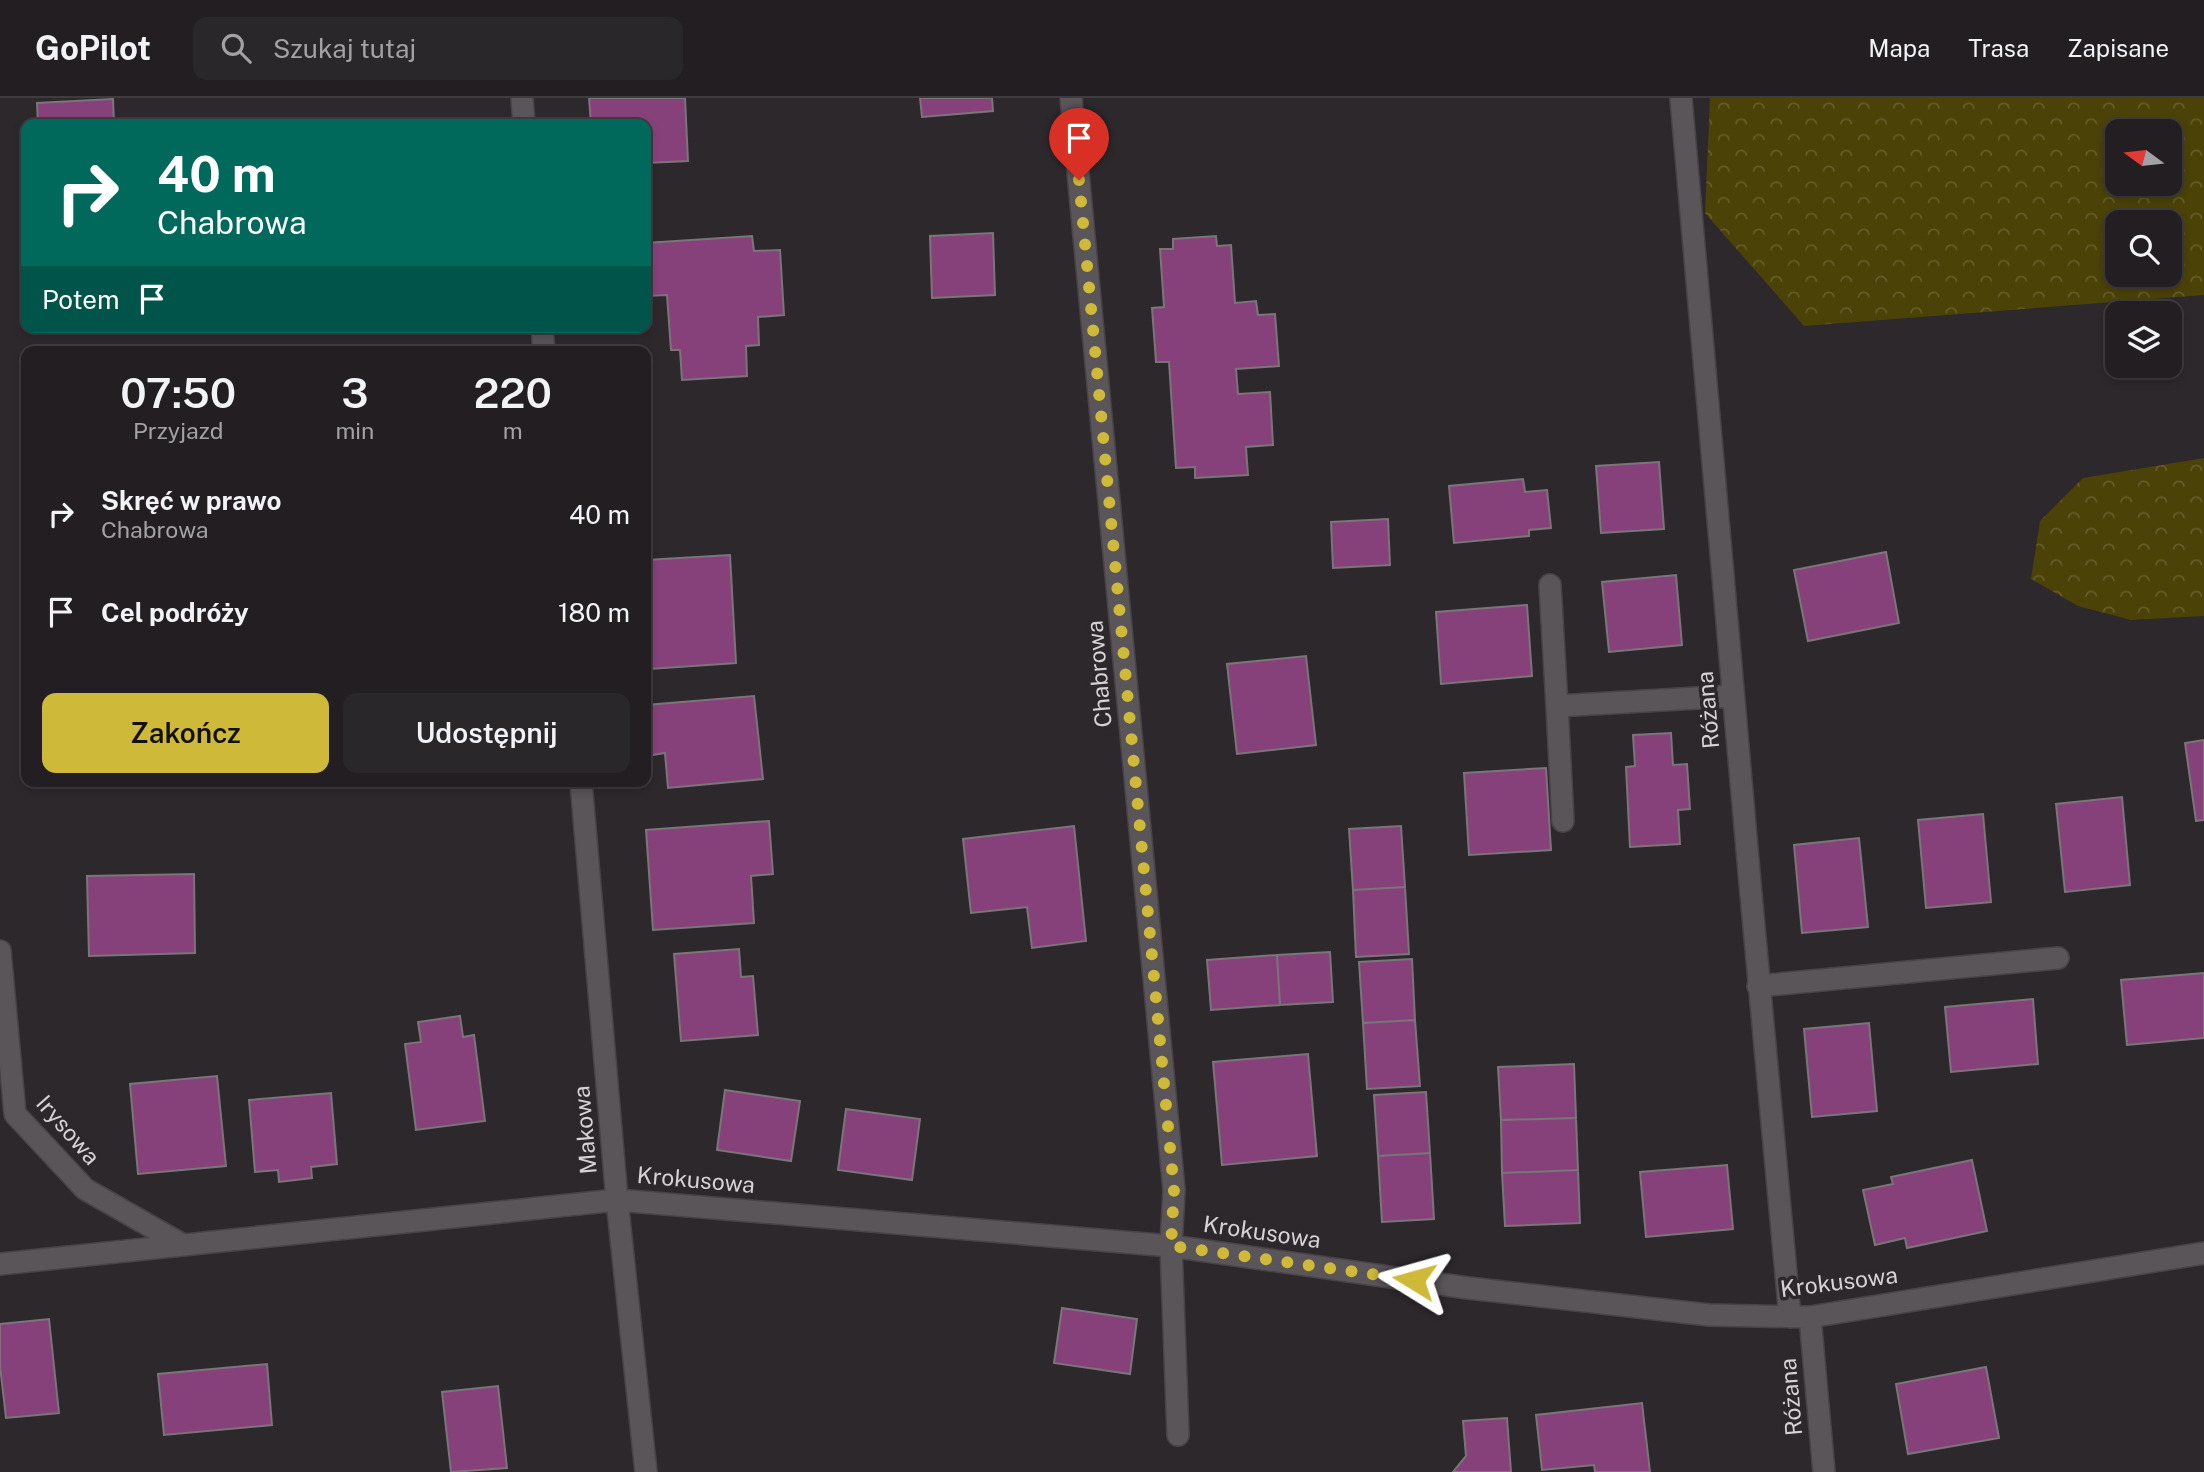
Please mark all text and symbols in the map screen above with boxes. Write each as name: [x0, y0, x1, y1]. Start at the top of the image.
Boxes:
search box: [193, 17, 683, 80]
text: GoPilot: [35, 29, 151, 67]
icon: search: [217, 29, 255, 67]
text: Szukaj tutaj: [273, 33, 416, 64]
text: Mapa: [1868, 34, 1930, 62]
text: Trasa: [1968, 34, 2029, 62]
text: Zapisane: [2067, 34, 2169, 62]
pin: [1049, 108, 1109, 180]
icon: arrive: [1060, 119, 1098, 157]
north arrow: [2105, 119, 2182, 196]
map controls: [2105, 119, 2182, 378]
text: 40 m: [157, 145, 276, 203]
icon: right: [42, 147, 133, 238]
text: Chabrowa: [157, 204, 307, 241]
button: search: [2105, 210, 2182, 287]
icon: arrive: [133, 280, 171, 318]
text: Potem: [42, 284, 119, 315]
button: layers: [2105, 301, 2182, 378]
text: 07:50: [120, 368, 236, 417]
text: 3: [341, 368, 369, 417]
text: 220: [474, 368, 552, 417]
text: Przyjazd: [133, 417, 223, 444]
text: min: [335, 417, 374, 444]
text: m: [503, 417, 523, 444]
text: Skręć w prawo: [101, 485, 281, 516]
icon: right: [42, 495, 80, 533]
text: 40 m: [569, 499, 630, 530]
text: Chabrowa: [101, 516, 209, 543]
icon: arrive: [42, 593, 80, 631]
text: Cel podróży: [101, 597, 249, 628]
text: 180 m: [558, 597, 630, 628]
street label: Chabrowa: [1080, 619, 1117, 729]
street label: Różana: [1691, 670, 1724, 750]
button: Zakończ: [42, 693, 329, 773]
button: Udostępnij: [343, 693, 630, 773]
street label: Makowa: [567, 1085, 602, 1175]
street label: Irysowa: [31, 1090, 106, 1170]
street label: Krokusowa: [636, 1161, 756, 1198]
street label: Krokusowa: [1202, 1210, 1323, 1253]
position arrow: [1377, 1243, 1451, 1317]
street label: Krokusowa: [1779, 1261, 1899, 1302]
street label: Różana: [1774, 1357, 1807, 1437]

